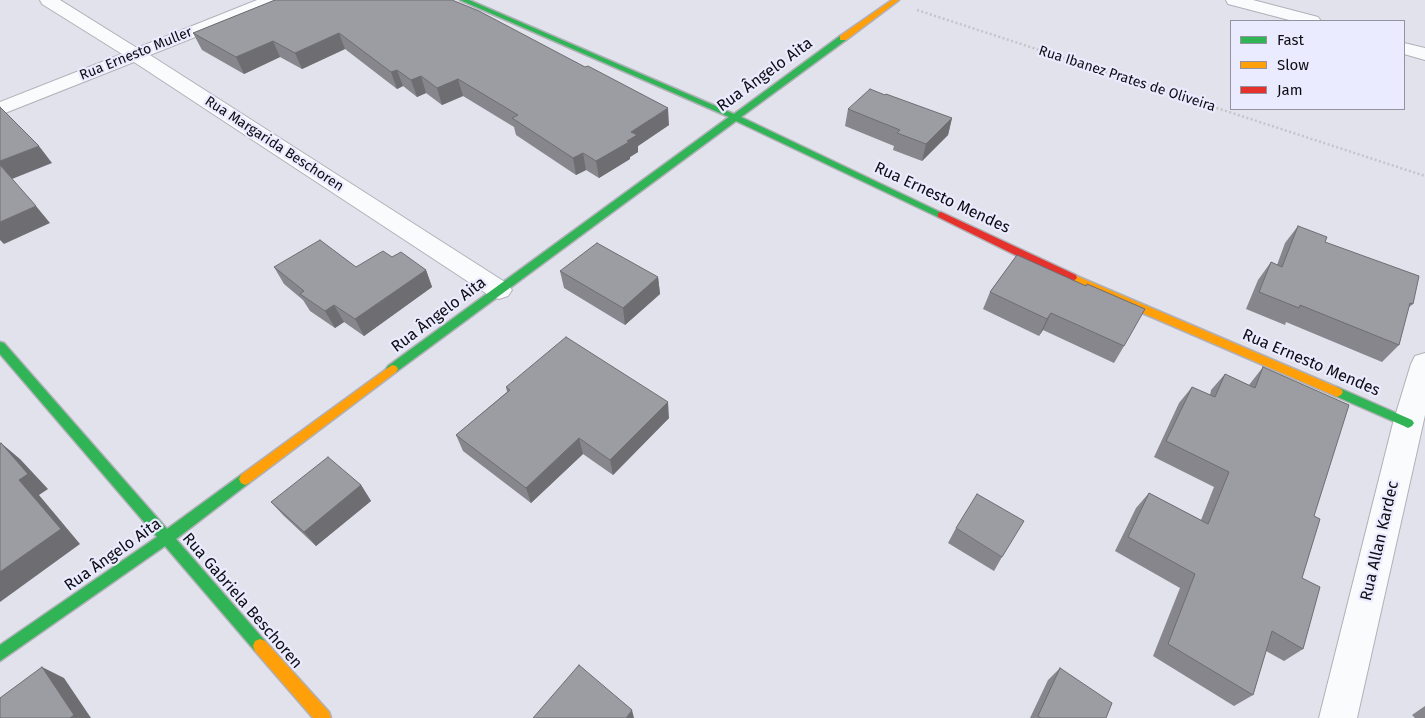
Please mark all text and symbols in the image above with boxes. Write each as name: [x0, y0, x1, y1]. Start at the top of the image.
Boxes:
legend: [1230, 20, 1405, 110]
street label: Rua Ernesto Muller: [77, 24, 195, 84]
text: Fast: [1277, 31, 1304, 49]
street label: Rua Ângelo Aita: [713, 34, 817, 116]
street label: Rua Ibanez Prates de Oliveira: [1036, 42, 1218, 116]
text: Slow: [1277, 56, 1309, 74]
text: Jam: [1277, 81, 1303, 99]
street label: Rua Margarida Beschoren: [202, 93, 346, 195]
street label: Rua Ernesto Mendes: [871, 158, 1013, 238]
street label: Rua Ângelo Aita: [388, 273, 490, 357]
street label: Rua Ernesto Mendes: [1239, 325, 1383, 401]
street label: Rua Allan Kardec: [1357, 479, 1403, 603]
street label: Rua Ângelo Aita: [61, 515, 165, 595]
street label: Rua Gabriela Beschoren: [178, 529, 306, 673]

